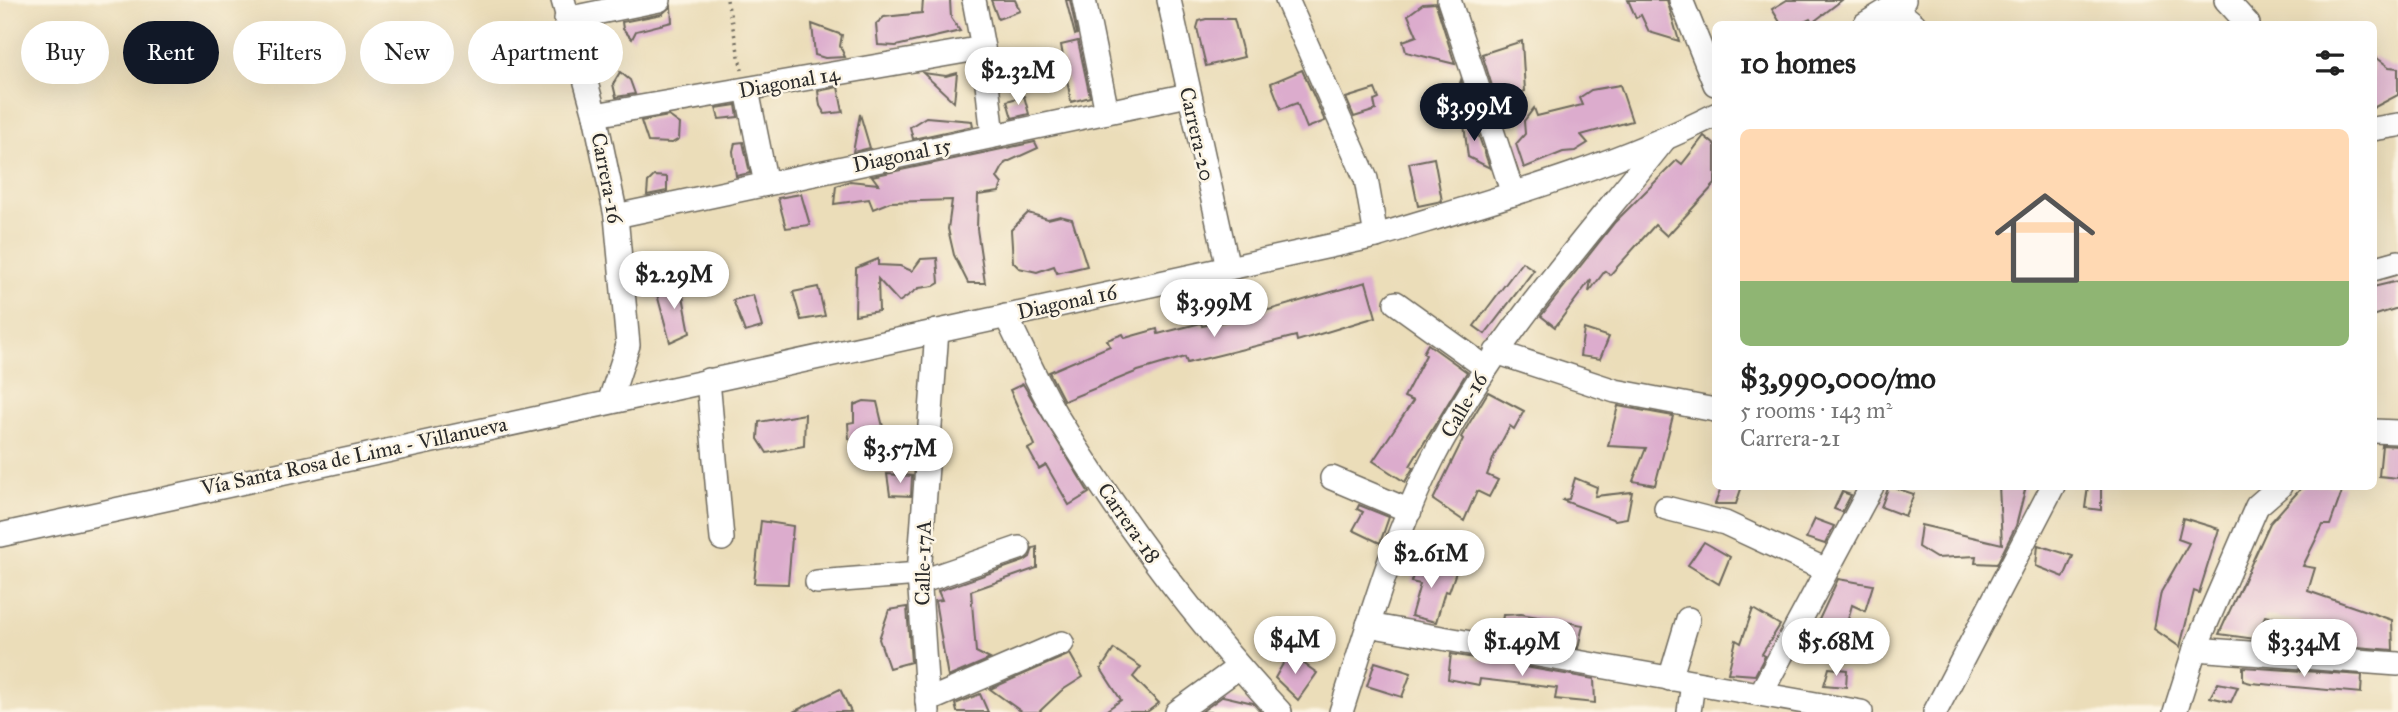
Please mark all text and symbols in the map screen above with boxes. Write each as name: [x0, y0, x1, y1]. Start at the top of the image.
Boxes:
chip: Buy: [21, 21, 109, 84]
chip: Rent: [123, 21, 219, 84]
chip: Filters: [233, 21, 346, 84]
chip: New: [360, 21, 454, 84]
chip: Apartment: [468, 21, 623, 84]
icon: filters: [2311, 44, 2349, 82]
text: 10 homes: [1740, 45, 1856, 81]
pin: $2.32M: [961, 48, 1075, 107]
text: $2.32M: [981, 56, 1055, 84]
street label: Diagonal 14: [736, 60, 843, 104]
pin: $3.99M: [1417, 83, 1531, 143]
street label: Carrera-20: [1174, 85, 1220, 183]
text: $3.99M: [1436, 92, 1512, 120]
street label: Carrera-16: [585, 130, 629, 227]
street label: Diagonal 15: [850, 132, 954, 178]
icon: home: [1982, 175, 2108, 301]
pin: $2.29M: [617, 252, 731, 311]
text: $2.29M: [635, 260, 713, 288]
street label: Diagonal 16: [1015, 279, 1120, 325]
pin: $3.99M: [1157, 280, 1271, 339]
text: $3.99M: [1176, 288, 1252, 316]
text: $3,990,000/mo: [1740, 360, 1936, 396]
street label: Calle-16: [1435, 367, 1494, 442]
text: 5 rooms · 143 m²: [1740, 396, 1892, 424]
street label: Vía Santa Rosa de Lima - Villanueva: [197, 411, 510, 501]
text: Carrera-21: [1740, 424, 1840, 452]
pin: $3.57M: [843, 426, 957, 485]
text: $3.57M: [863, 434, 937, 462]
street label: Carrera-18: [1092, 478, 1166, 568]
street label: Calle-17A: [909, 520, 937, 606]
pin: $2.61M: [1374, 530, 1488, 590]
text: $2.61M: [1394, 539, 1468, 567]
pin: $4M: [1261, 616, 1329, 676]
pin: $1.49M: [1465, 618, 1579, 678]
pin: $5.68M: [1779, 618, 1893, 678]
pin: $3.34M: [2247, 620, 2361, 679]
text: $4M: [1270, 625, 1320, 653]
text: $1.49M: [1484, 627, 1560, 655]
text: $5.68M: [1798, 627, 1874, 655]
text: $3.34M: [2267, 628, 2341, 656]

